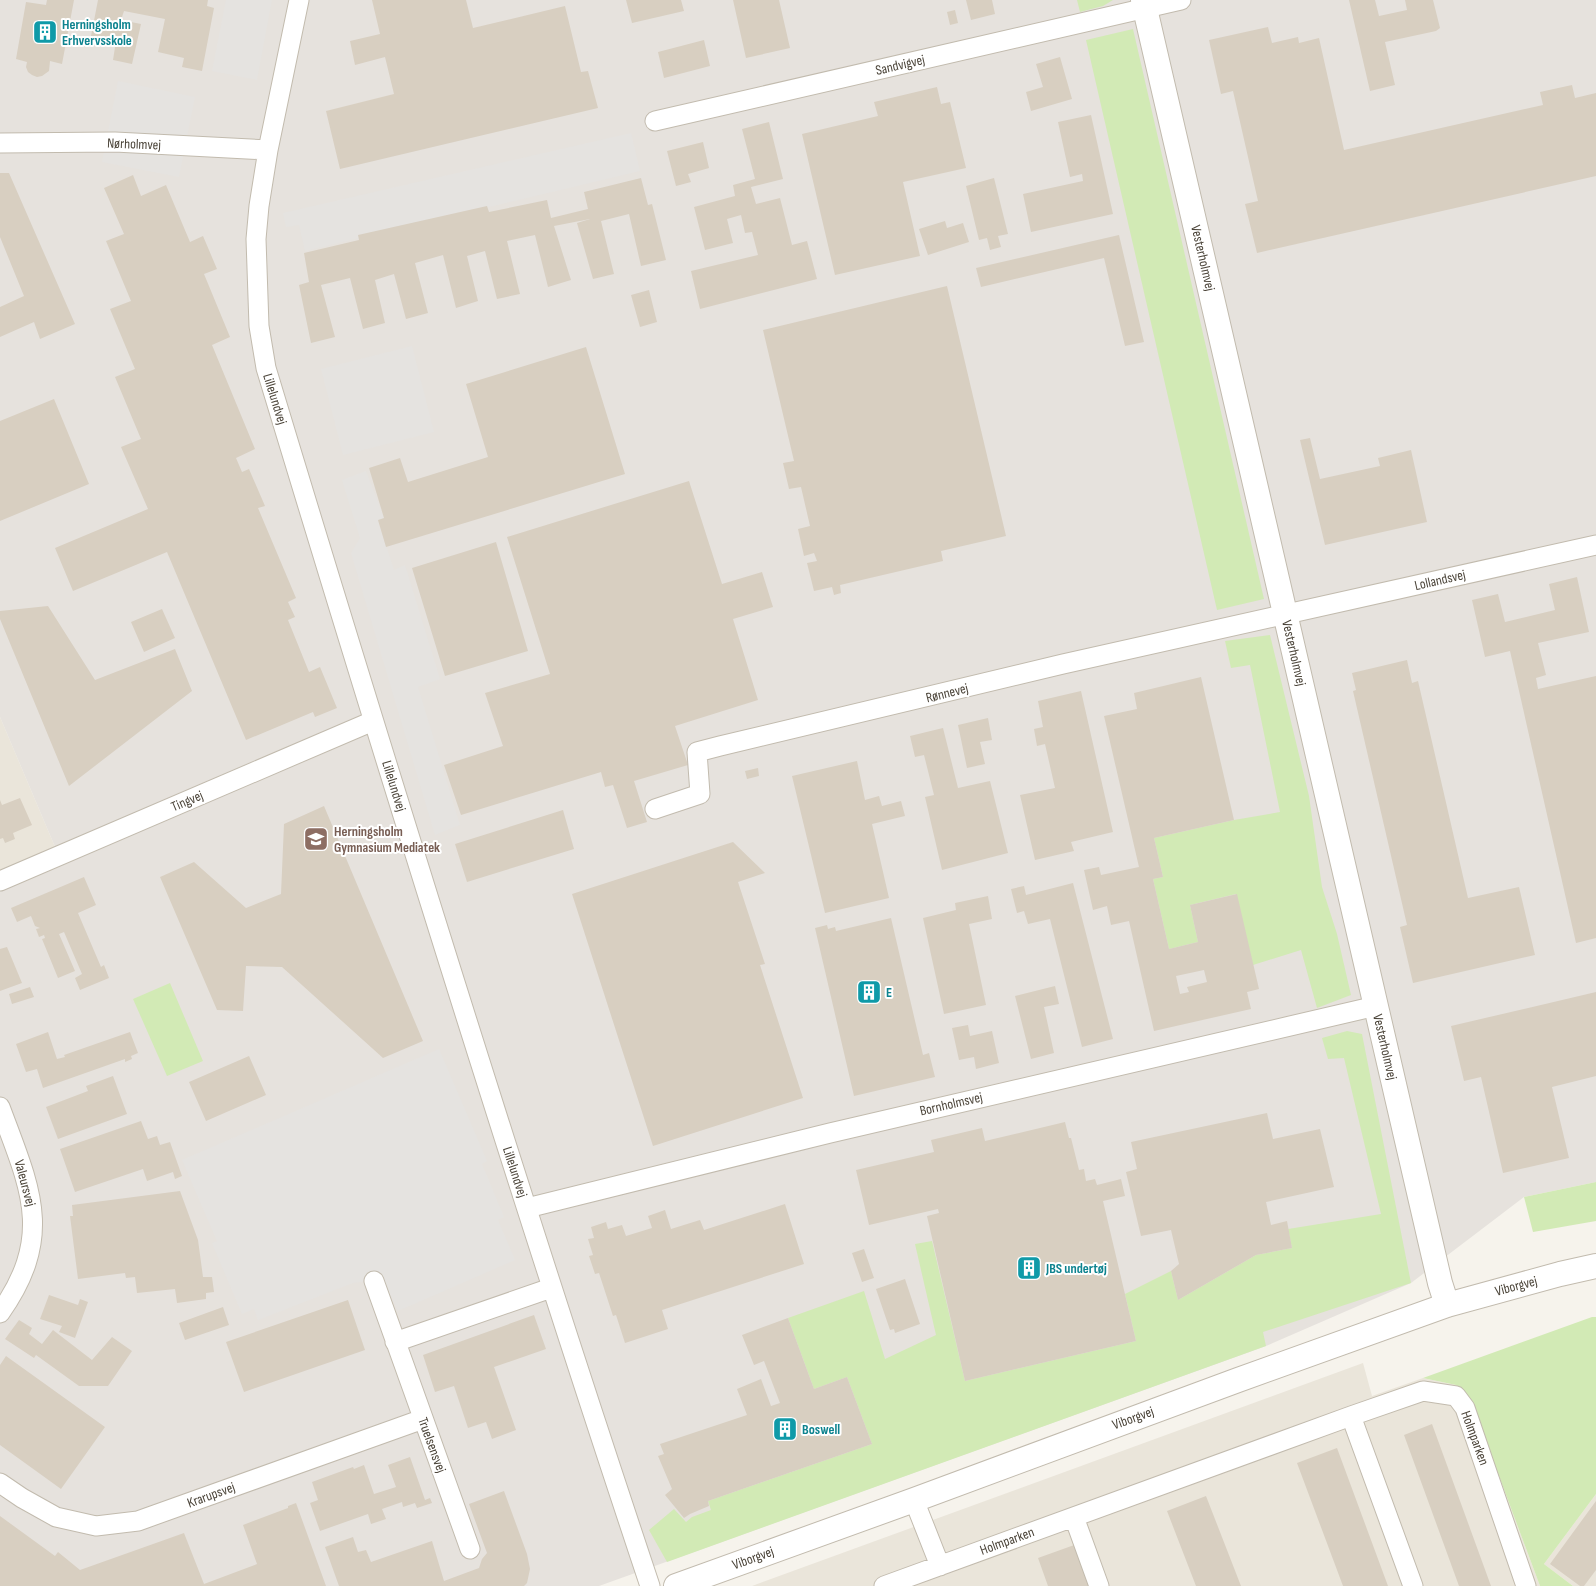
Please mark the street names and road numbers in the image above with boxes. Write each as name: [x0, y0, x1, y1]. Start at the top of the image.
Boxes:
street label: Sandvigvej: [874, 51, 926, 79]
street label: Nørholmvej: [107, 135, 161, 153]
street label: Vesterholmvej: [1187, 223, 1219, 293]
street label: Lillelundvej: [259, 371, 291, 427]
street label: Lollandsvej: [1413, 566, 1467, 594]
street label: Vesterholmvej: [1278, 618, 1310, 688]
street label: Rønnevej: [924, 680, 970, 706]
street label: Lillelundvej: [378, 758, 410, 814]
street label: Tingvej: [168, 787, 206, 815]
street label: Vesterholmvej: [1369, 1012, 1401, 1082]
street label: Bornholmsvej: [918, 1089, 984, 1119]
street label: Lillelundvej: [499, 1144, 531, 1200]
street label: Valeursvej: [11, 1158, 39, 1208]
street label: Viborgvej: [1493, 1272, 1539, 1300]
street label: Viborgvej: [1110, 1403, 1156, 1433]
street label: Holmparken: [1457, 1409, 1493, 1467]
street label: Truelsensvej: [414, 1415, 450, 1475]
street label: Krarupsvej: [185, 1479, 237, 1511]
street label: Holmparken: [978, 1523, 1036, 1559]
street label: Viborgvej: [730, 1543, 776, 1573]

